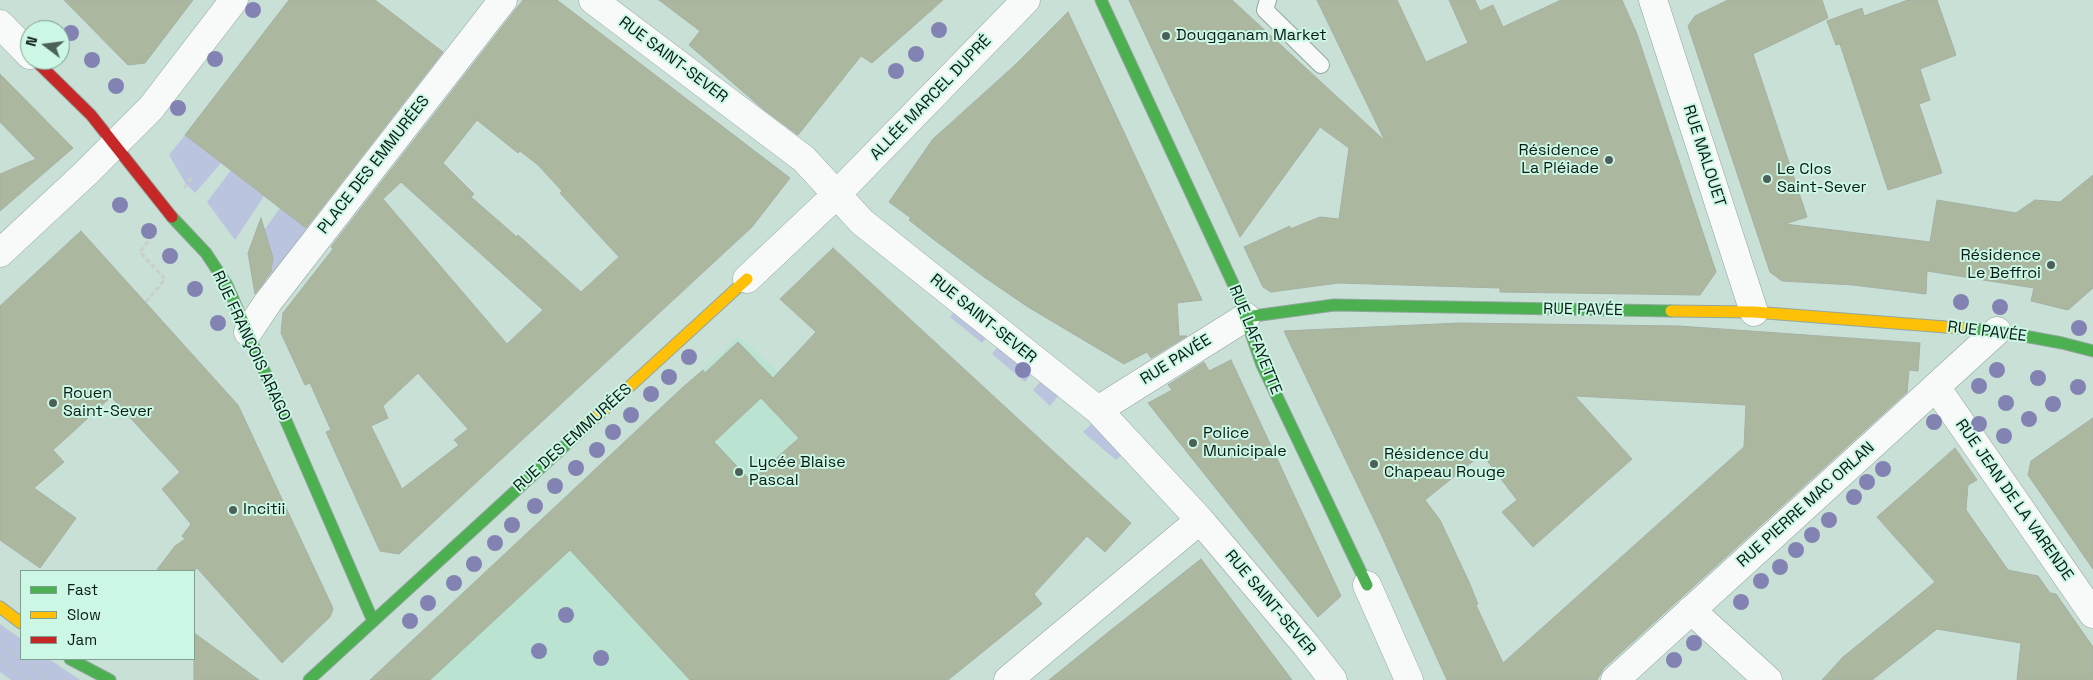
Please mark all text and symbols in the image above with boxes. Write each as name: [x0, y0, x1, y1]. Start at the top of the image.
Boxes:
street label: RUE SAINT-SEVER: [615, 13, 731, 107]
north arrow: [20, 20, 70, 70]
place label: Dougganam Market: [1176, 26, 1327, 46]
marker: Dougganam Market: [1160, 30, 1172, 42]
street label: ALLÉE MARCEL DUPRÉ: [867, 32, 995, 164]
text: N: [22, 35, 41, 48]
street label: PLACE DES EMMURÉES: [314, 92, 434, 238]
street label: RUE MALOUET: [1678, 103, 1730, 209]
place label: Résidence La Pléiade: [1518, 141, 1599, 179]
marker: Résidence La Pléiade: [1603, 154, 1615, 166]
place label: Le Clos Saint-Sever: [1777, 160, 1867, 198]
marker: Le Clos Saint-Sever: [1761, 173, 1773, 185]
place label: Résidence Le Beffroi: [1960, 246, 2041, 284]
marker: Résidence Le Beffroi: [2045, 259, 2057, 271]
street label: RUE FRANÇOIS ARAGO: [208, 268, 294, 424]
street label: RUE SAINT-SEVER: [926, 270, 1040, 368]
street label: RUE LAFAYETTE: [1224, 283, 1286, 397]
street label: RUE PAVÉE: [1543, 300, 1623, 320]
street label: RUE PAVÉE: [1946, 318, 2028, 346]
street label: RUE PAVÉE: [1137, 331, 1215, 389]
street label: RUE DES EMMURÉES: [510, 380, 636, 496]
place label: Rouen Saint-Sever: [63, 384, 153, 422]
marker: Rouen Saint-Sever: [47, 397, 59, 409]
street label: RUE JEAN DE LA VARENDE: [1951, 416, 2077, 584]
place label: Police Municipale: [1203, 424, 1287, 462]
marker: Police Municipale: [1187, 437, 1199, 449]
street label: RUE PIERRE MAC ORLAN: [1733, 438, 1879, 572]
place label: Résidence du Chapeau Rouge: [1384, 445, 1505, 483]
place label: Lycée Blaise Pascal: [749, 453, 846, 491]
marker: Résidence du Chapeau Rouge: [1368, 458, 1380, 470]
marker: Lycée Blaise Pascal: [733, 466, 745, 478]
place label: Incitii: [243, 500, 285, 520]
marker: Incitii: [227, 504, 239, 516]
street label: RUE SAINT-SEVER: [1220, 546, 1320, 660]
legend: [20, 570, 195, 660]
text: Fast: [67, 580, 98, 599]
text: Slow: [67, 605, 101, 624]
text: Jam: [67, 630, 97, 649]

